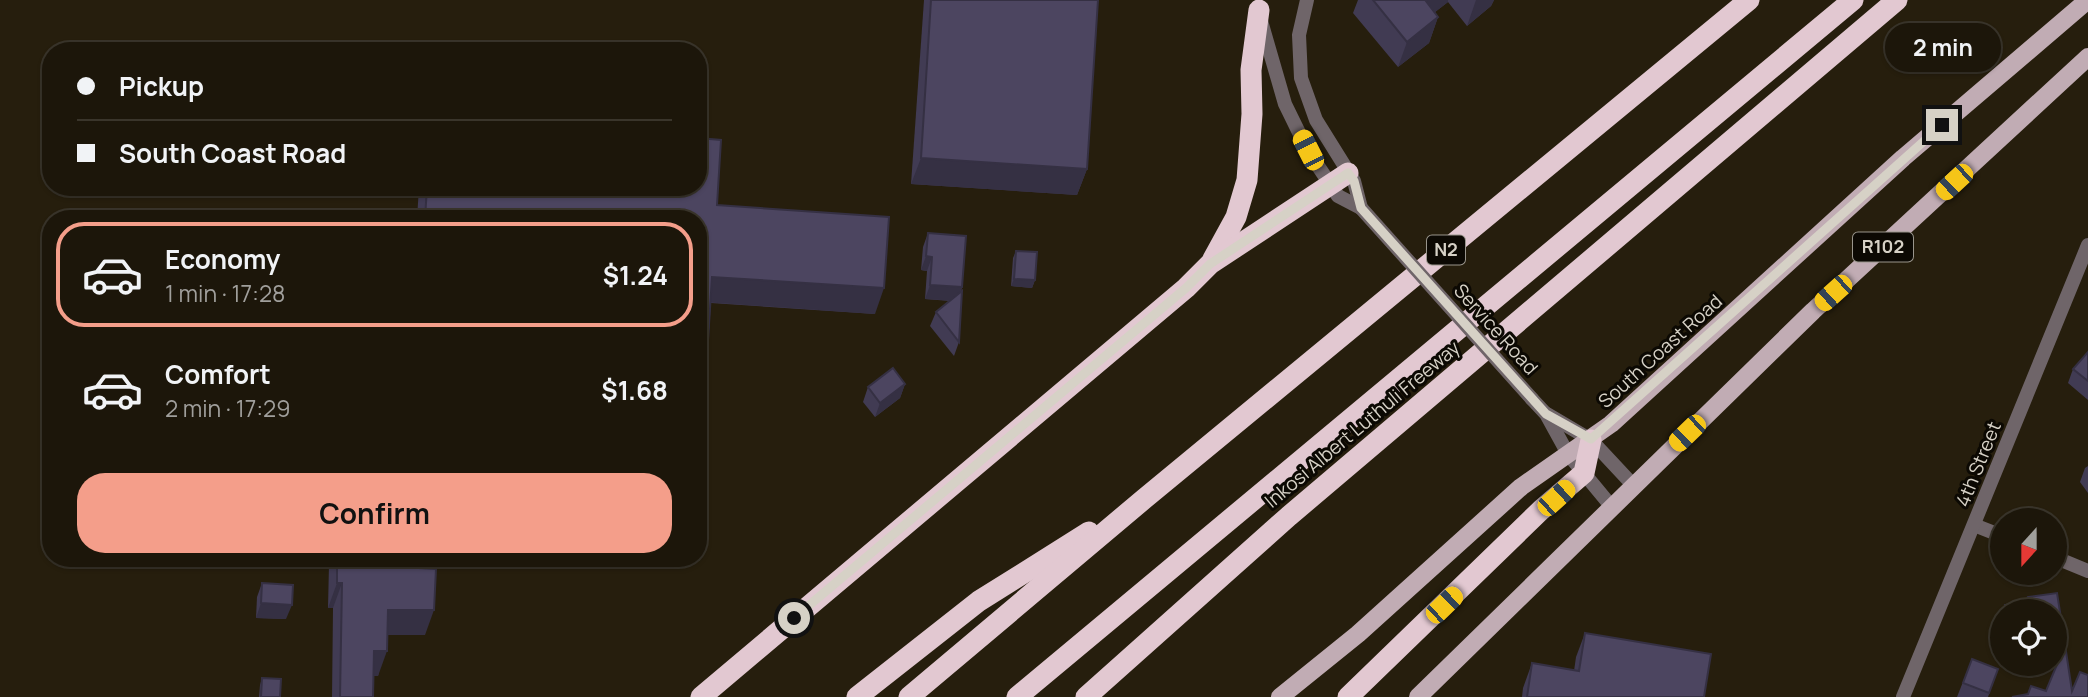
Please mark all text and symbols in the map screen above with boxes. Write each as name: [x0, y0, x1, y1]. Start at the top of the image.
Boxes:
callout: 2 min: [1884, 24, 2000, 72]
text: 2 min: [1913, 31, 1973, 63]
text: Pickup: [119, 68, 204, 104]
route end: [1926, 109, 1958, 141]
car: [1290, 127, 1327, 173]
text: South Coast Road: [119, 135, 346, 171]
car: [1932, 160, 1977, 204]
road number: R102: [1853, 232, 1913, 262]
road number: N2: [1427, 236, 1465, 264]
text: Economy: [165, 241, 280, 277]
icon: car: [81, 243, 144, 306]
text: $1.24: [603, 257, 668, 293]
car: [1811, 271, 1856, 315]
text: 1 min · 17:28: [165, 277, 285, 309]
street label: Service Road: [1448, 278, 1544, 380]
street label: South Coast Road: [1592, 288, 1728, 414]
street label: Inkosi Albert Luthuli Freeway: [1259, 335, 1465, 513]
text: Comfort: [165, 356, 271, 392]
icon: car: [81, 358, 144, 421]
text: $1.68: [601, 372, 668, 408]
text: 2 min · 17:29: [165, 392, 290, 424]
car: [1665, 411, 1710, 455]
street label: 4th Street: [1949, 418, 2007, 510]
button: Confirm: [77, 473, 672, 553]
car: [1534, 476, 1579, 520]
north arrow: [1990, 508, 2067, 584]
map controls: [1990, 508, 2067, 676]
car: [1422, 583, 1467, 627]
button: locate: [1990, 599, 2067, 676]
route start: [778, 602, 810, 634]

